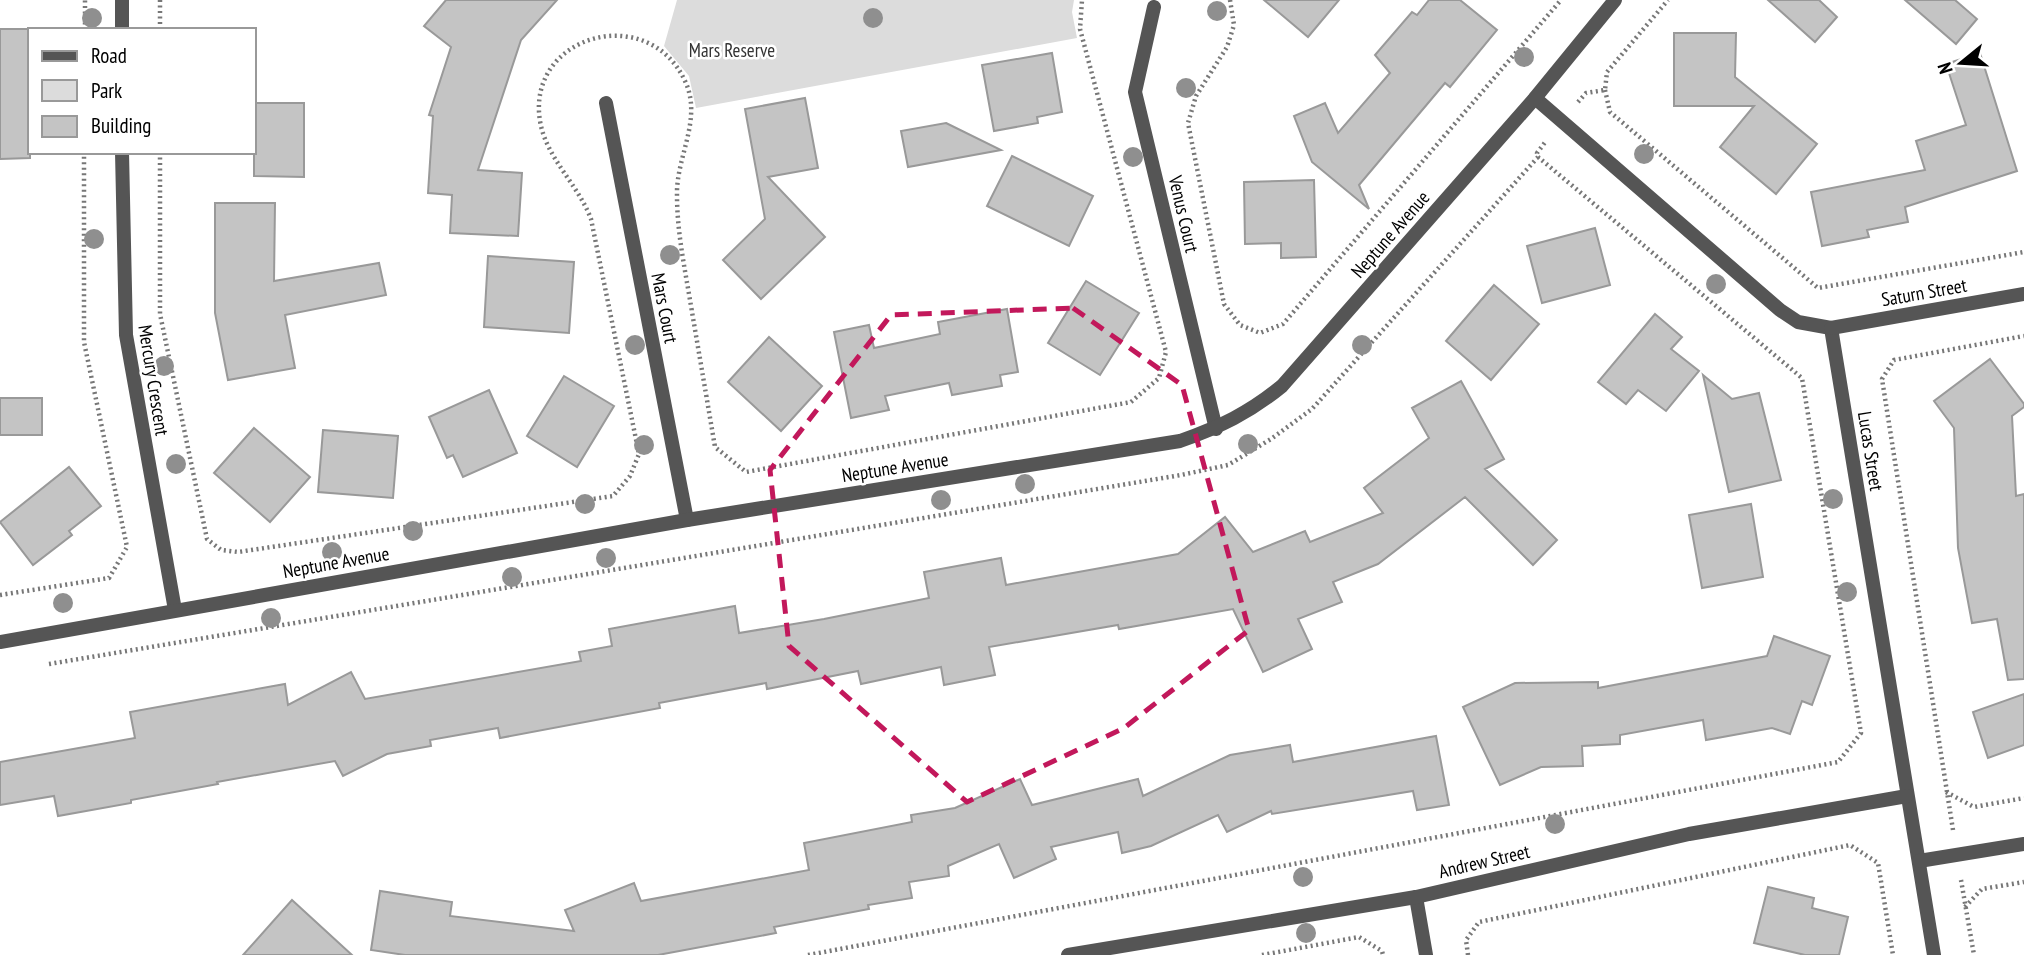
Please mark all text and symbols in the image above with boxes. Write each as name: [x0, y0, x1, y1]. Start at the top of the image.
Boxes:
legend: [28, 28, 256, 154]
north arrow: [1926, 28, 1996, 98]
park label: Mars Reserve: [689, 38, 775, 62]
text: Road: [91, 42, 127, 69]
text: N: [1932, 60, 1958, 77]
text: Park: [91, 77, 122, 104]
text: Building: [91, 112, 151, 139]
street label: Venus Court: [1163, 172, 1205, 256]
street label: Neptune Avenue: [1346, 185, 1434, 282]
street label: Mars Court: [646, 271, 684, 346]
street label: Saturn Street: [1880, 273, 1969, 311]
street label: Mercury Crescent: [133, 323, 175, 438]
street label: Lucas Street: [1853, 410, 1889, 493]
street label: Neptune Avenue: [840, 447, 950, 487]
street label: Neptune Avenue: [281, 541, 391, 583]
street label: Andrew Street: [1436, 839, 1533, 883]

